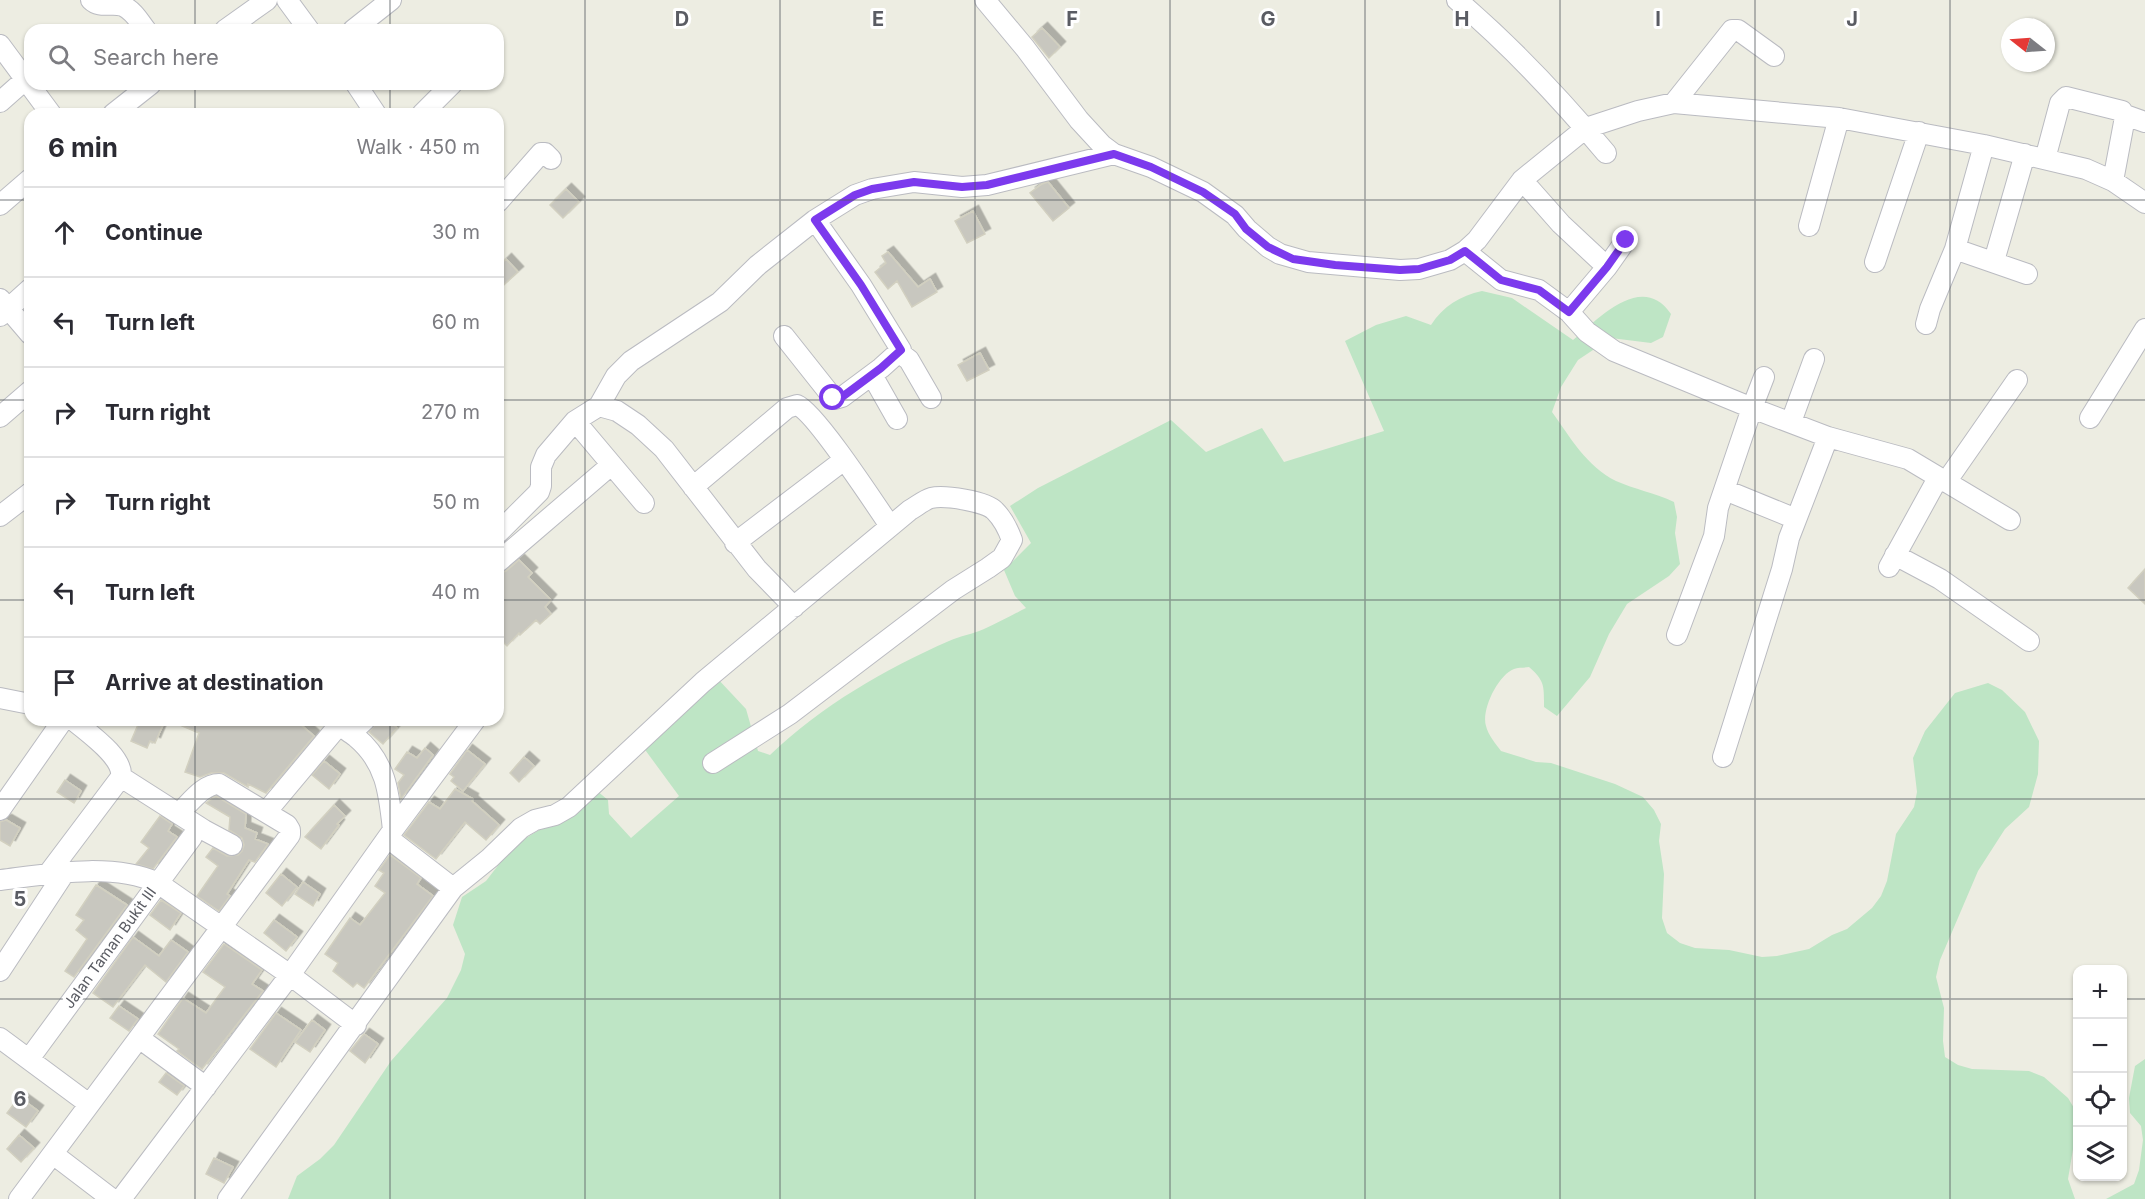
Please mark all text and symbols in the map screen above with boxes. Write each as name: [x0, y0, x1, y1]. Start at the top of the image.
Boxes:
text: D: [675, 7, 689, 31]
text: E: [872, 7, 884, 31]
text: F: [1066, 7, 1078, 31]
text: G: [1260, 7, 1276, 31]
text: H: [1455, 7, 1469, 31]
text: I: [1655, 7, 1661, 31]
text: J: [1846, 7, 1858, 31]
north arrow: [2001, 18, 2055, 72]
search box: [24, 24, 504, 90]
icon: search: [45, 41, 78, 74]
text: Search here: [93, 44, 219, 70]
text: 6 min: [48, 132, 118, 163]
text: Walk · 450 m: [356, 135, 480, 159]
icon: ahead: [48, 216, 81, 249]
text: Continue: [105, 219, 203, 245]
text: 30 m: [432, 220, 480, 244]
route end: [1612, 226, 1638, 252]
icon: left: [48, 306, 81, 339]
text: Turn left: [105, 309, 195, 335]
text: 60 m: [432, 310, 480, 334]
route start: [819, 384, 845, 410]
icon: right: [48, 396, 81, 429]
text: Turn right: [105, 399, 211, 425]
text: 270 m: [421, 400, 480, 424]
icon: right: [48, 486, 81, 519]
text: Turn right: [105, 489, 211, 515]
text: 50 m: [432, 490, 480, 514]
icon: left: [48, 576, 81, 609]
text: Turn left: [105, 579, 195, 605]
text: 40 m: [431, 580, 480, 604]
icon: arrive: [48, 666, 81, 699]
text: Arrive at destination: [105, 669, 324, 695]
street label: Jalan Taman Bukit III: [59, 883, 160, 1012]
text: 5: [14, 887, 26, 911]
map controls: [2073, 965, 2127, 1181]
button: +: [2073, 965, 2127, 1019]
button: −: [2073, 1019, 2127, 1073]
button: locate: [2073, 1073, 2127, 1127]
text: 6: [14, 1087, 27, 1111]
button: layers: [2073, 1127, 2127, 1181]

